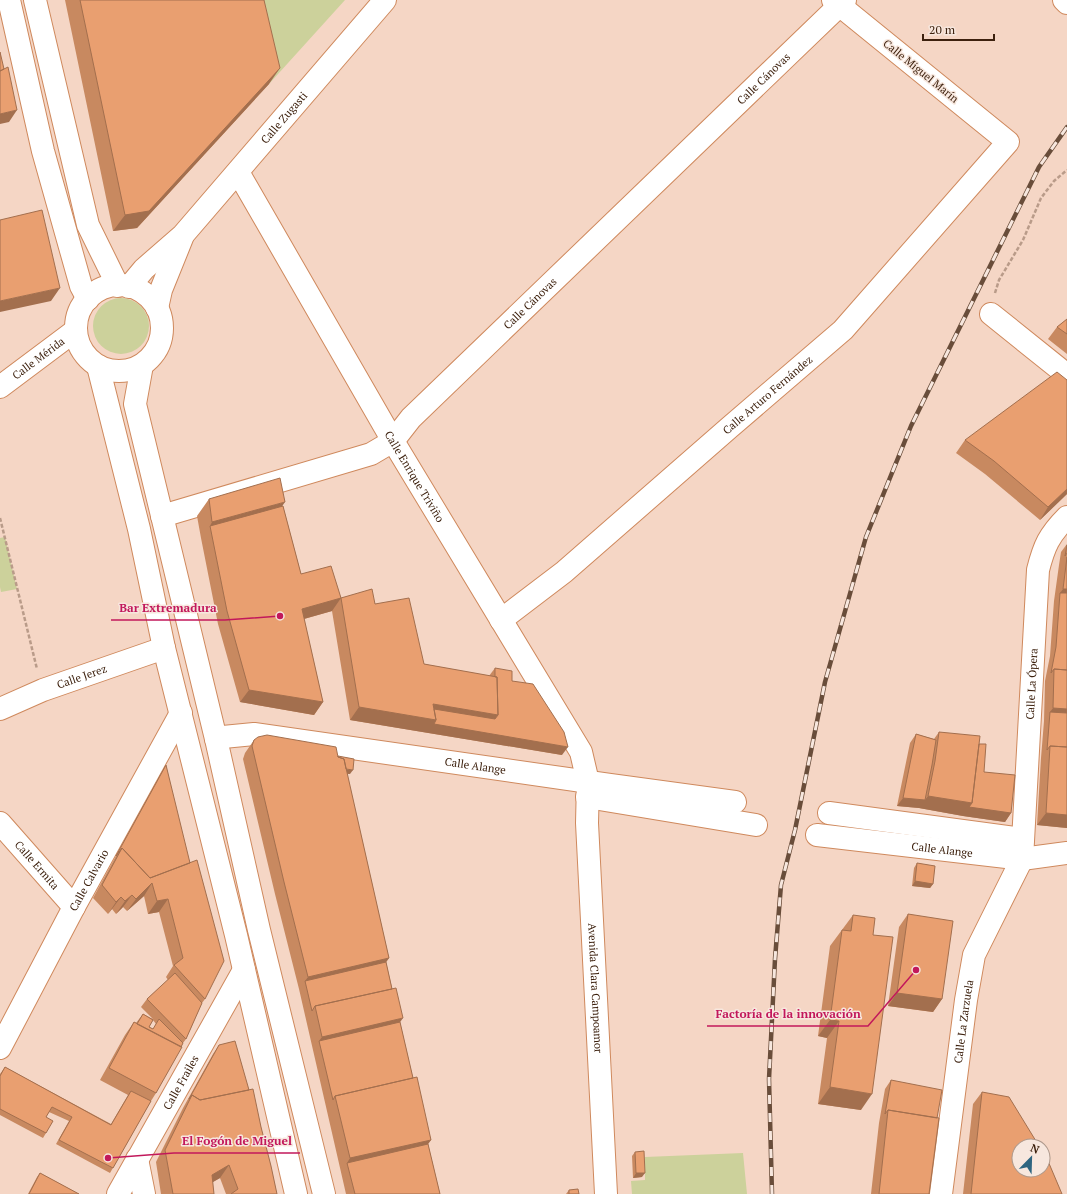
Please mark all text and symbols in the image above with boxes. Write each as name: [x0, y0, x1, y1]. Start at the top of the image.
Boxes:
scale bar: [923, 16, 994, 42]
text: 20 m: [929, 22, 956, 37]
street label: Calle Miguel Marín: [880, 36, 962, 106]
street label: Calle Cánovas: [734, 50, 793, 107]
street label: Calle Zugasti: [258, 89, 310, 146]
street label: Calle Cánovas: [500, 274, 560, 332]
street label: Calle Mérida: [9, 334, 68, 382]
street label: Calle Arturo Fernández: [720, 352, 815, 437]
street label: Calle Enrique Triviño: [382, 428, 447, 525]
callout: Bar Extremadura: [111, 596, 225, 620]
text: Bar Extremadura: [119, 600, 217, 615]
street label: Calle La Ópera: [1023, 647, 1041, 720]
street label: Calle Jerez: [55, 661, 109, 692]
street label: Calle Alange: [444, 754, 507, 777]
street label: Calle Ermita: [12, 838, 63, 893]
street label: Calle Alange: [911, 839, 974, 860]
street label: Calle Calvario: [66, 847, 111, 913]
street label: Avenida Clara Campoamor: [585, 923, 606, 1054]
street label: Calle La Zarzuela: [951, 978, 977, 1064]
callout: Factoría de la innovación: [707, 1002, 868, 1026]
text: Factoría de la innovación: [715, 1006, 861, 1021]
street label: Calle Frailes: [160, 1053, 202, 1112]
callout: El Fogón de Miguel: [174, 1129, 300, 1153]
text: El Fogón de Miguel: [182, 1133, 292, 1148]
north arrow: [1011, 1138, 1051, 1178]
text: N: [1028, 1141, 1042, 1157]

